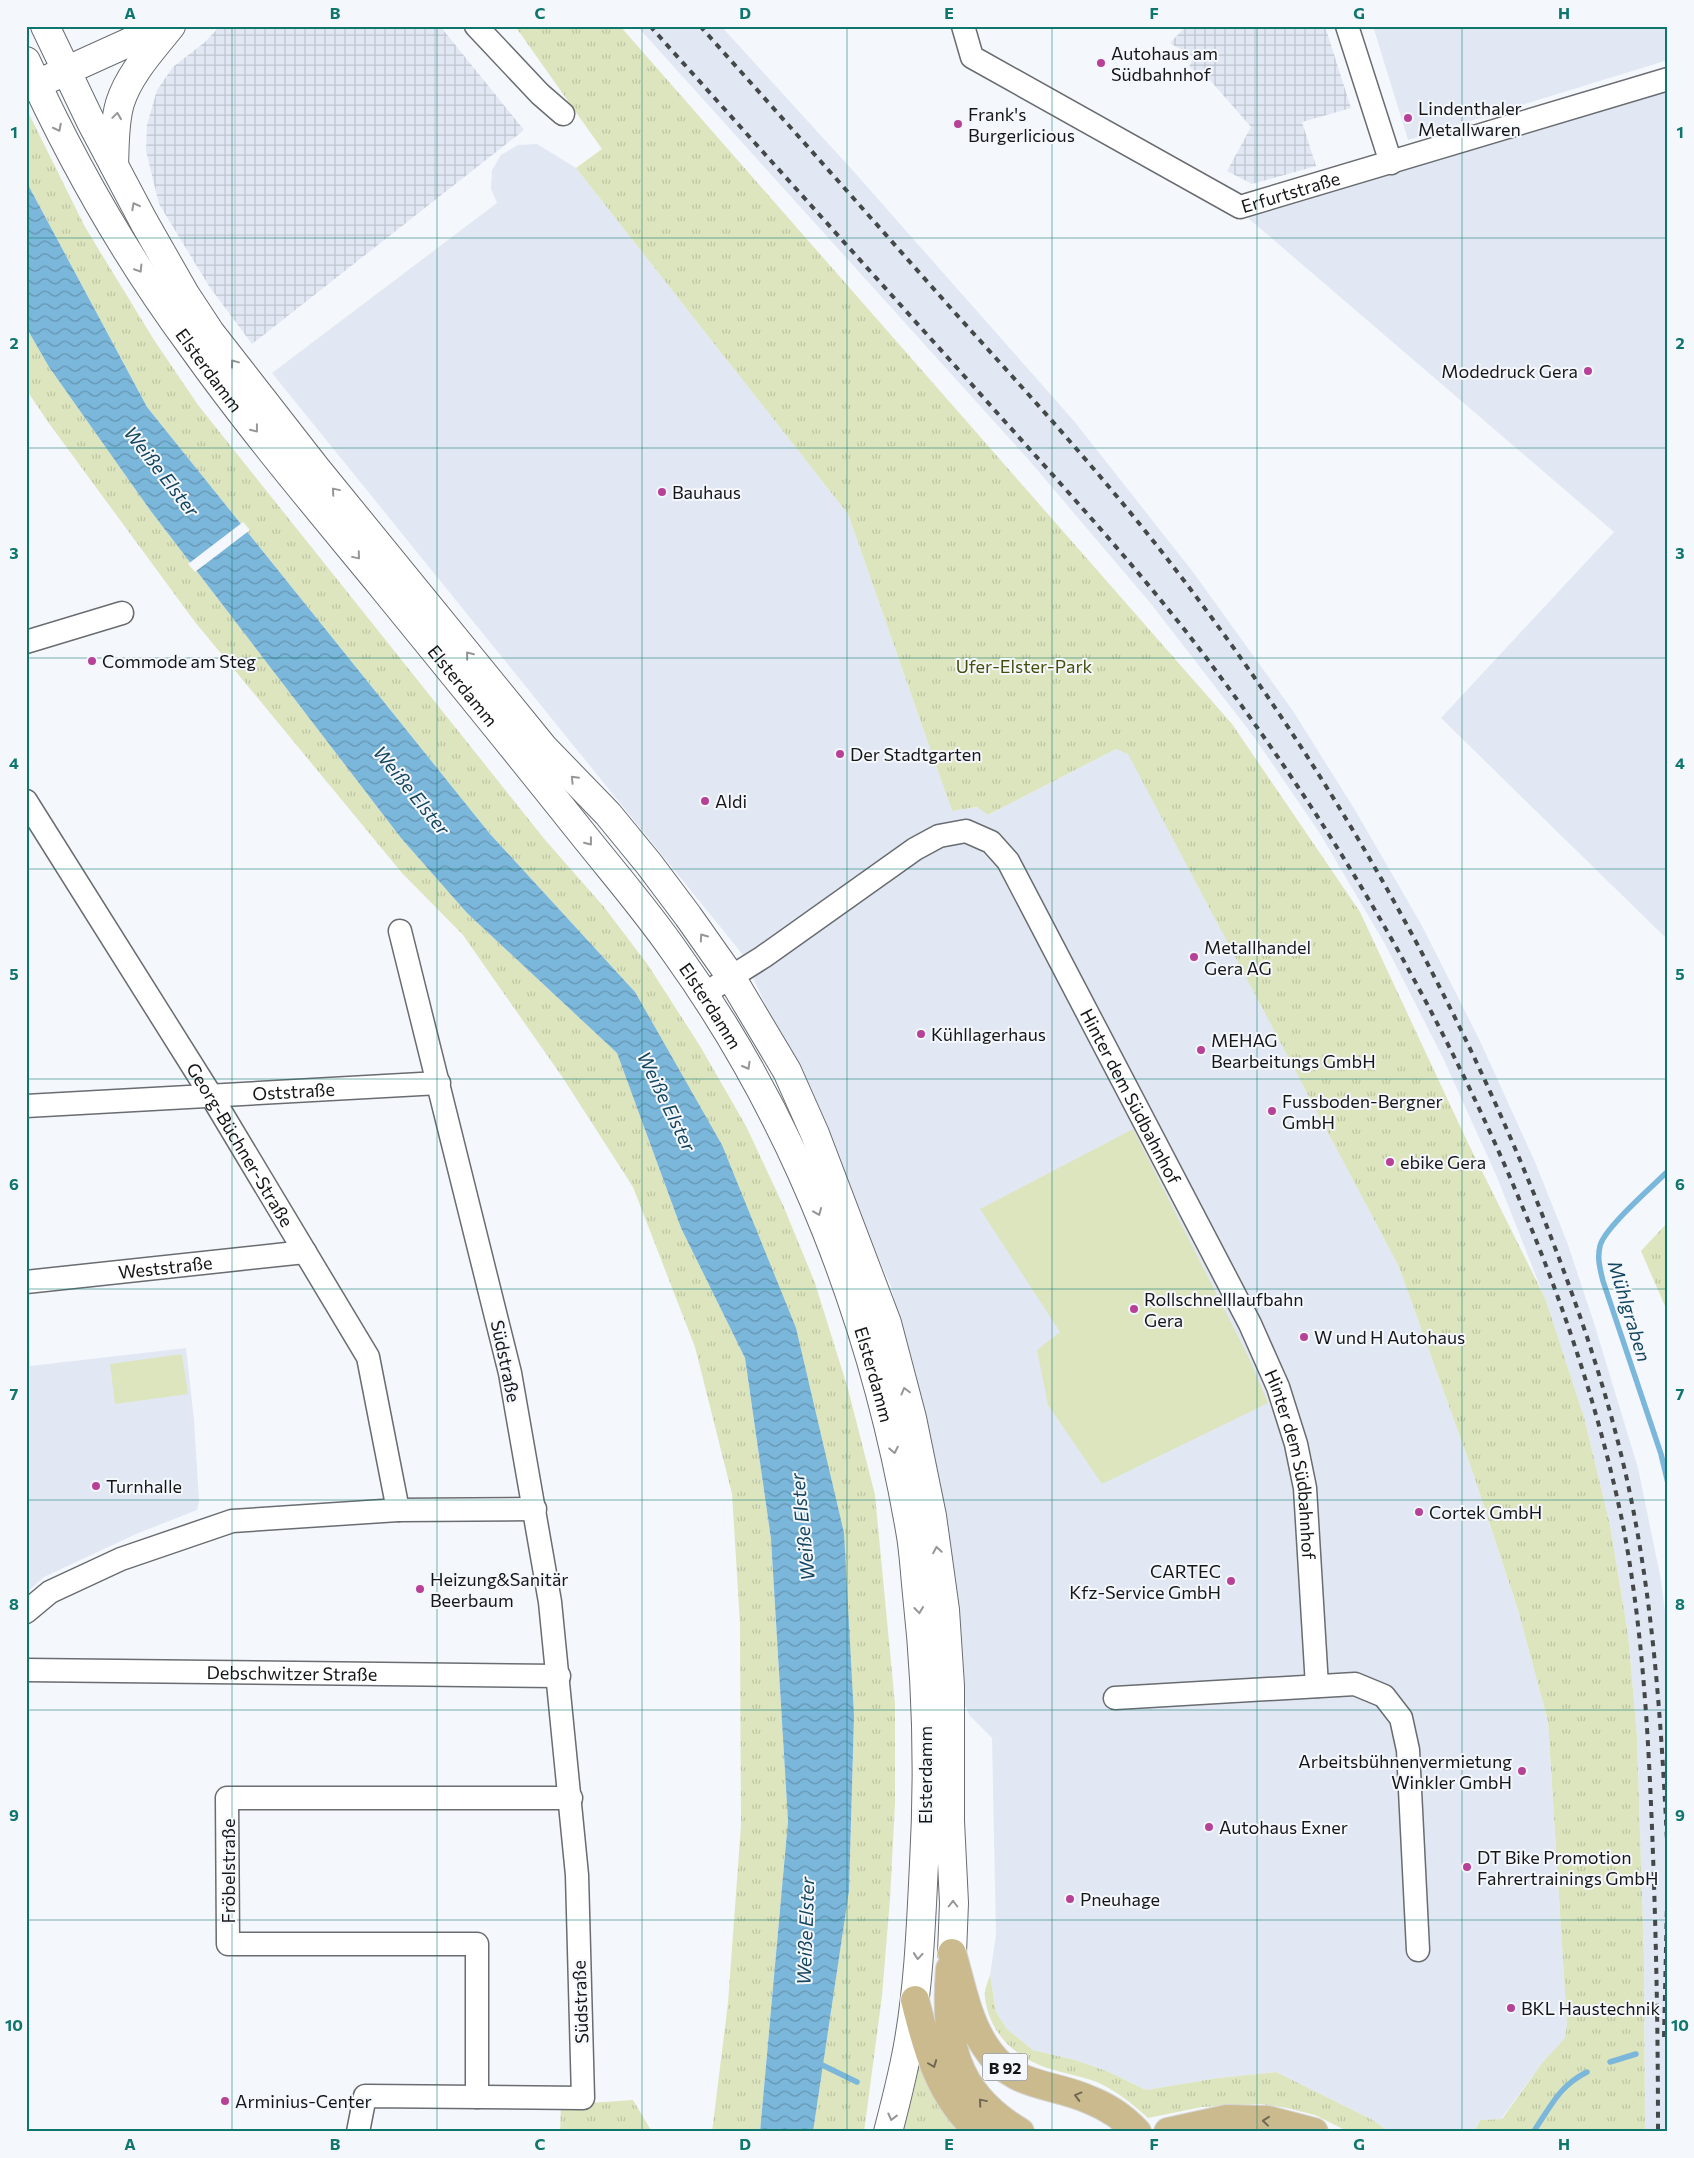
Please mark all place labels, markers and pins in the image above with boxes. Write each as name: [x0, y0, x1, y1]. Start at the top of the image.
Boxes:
place label: Autohaus am Südbahnhof: [1111, 42, 1218, 85]
marker: Autohaus am Südbahnhof: [1095, 57, 1107, 69]
place label: Lindenthaler Metallwaren: [1418, 97, 1522, 140]
place label: Frank's Burgerlicious: [968, 103, 1075, 146]
marker: Lindenthaler Metallwaren: [1402, 112, 1414, 124]
marker: Frank's Burgerlicious: [952, 118, 964, 130]
place label: Modedruck Gera: [1441, 360, 1578, 382]
marker: Modedruck Gera: [1582, 365, 1594, 377]
place label: Bauhaus: [672, 481, 741, 503]
marker: Bauhaus: [656, 486, 668, 498]
place label: Commode am Steg: [102, 650, 256, 672]
marker: Commode am Steg: [86, 655, 98, 667]
place label: Der Stadtgarten: [850, 743, 982, 765]
marker: Der Stadtgarten: [834, 748, 846, 760]
place label: Aldi: [715, 790, 747, 812]
marker: Aldi: [699, 795, 711, 807]
place label: Metallhandel Gera AG: [1204, 936, 1311, 979]
marker: Metallhandel Gera AG: [1188, 951, 1200, 963]
place label: Kühllagerhaus: [931, 1023, 1046, 1045]
marker: Kühllagerhaus: [915, 1028, 927, 1040]
place label: MEHAG Bearbeitungs GmbH: [1211, 1029, 1376, 1072]
marker: MEHAG Bearbeitungs GmbH: [1195, 1044, 1207, 1056]
place label: Fussboden-Bergner GmbH: [1282, 1090, 1443, 1133]
marker: Fussboden-Bergner GmbH: [1266, 1105, 1278, 1117]
place label: ebike Gera: [1400, 1151, 1486, 1173]
marker: ebike Gera: [1384, 1156, 1396, 1168]
place label: Rollschnelllaufbahn Gera: [1144, 1288, 1304, 1331]
marker: Rollschnelllaufbahn Gera: [1128, 1303, 1140, 1315]
place label: W und H Autohaus: [1314, 1326, 1465, 1348]
marker: W und H Autohaus: [1298, 1331, 1310, 1343]
place label: Turnhalle: [106, 1475, 182, 1497]
marker: Turnhalle: [90, 1480, 102, 1492]
place label: Cortek GmbH: [1429, 1501, 1542, 1523]
marker: Cortek GmbH: [1413, 1506, 1425, 1518]
place label: CARTEC Kfz-Service GmbH: [1069, 1560, 1221, 1603]
place label: Heizung&Sanitär Beerbaum: [430, 1568, 569, 1611]
marker: CARTEC Kfz-Service GmbH: [1225, 1575, 1237, 1587]
marker: Heizung&Sanitär Beerbaum: [414, 1583, 426, 1595]
place label: Arbeitsbühnenvermietung Winkler GmbH: [1298, 1750, 1512, 1793]
marker: Arbeitsbühnenvermietung Winkler GmbH: [1516, 1765, 1528, 1777]
place label: Autohaus Exner: [1219, 1816, 1348, 1838]
marker: Autohaus Exner: [1203, 1821, 1215, 1833]
place label: DT Bike Promotion Fahrertrainings GmbH: [1477, 1846, 1658, 1889]
marker: DT Bike Promotion Fahrertrainings GmbH: [1461, 1861, 1473, 1873]
place label: Pneuhage: [1080, 1888, 1160, 1910]
marker: Pneuhage: [1064, 1893, 1076, 1905]
place label: BKL Haustechnik: [1521, 1997, 1660, 2019]
marker: BKL Haustechnik: [1505, 2002, 1517, 2014]
place label: Arminius-Center: [235, 2090, 372, 2112]
marker: Arminius-Center: [219, 2095, 231, 2107]

